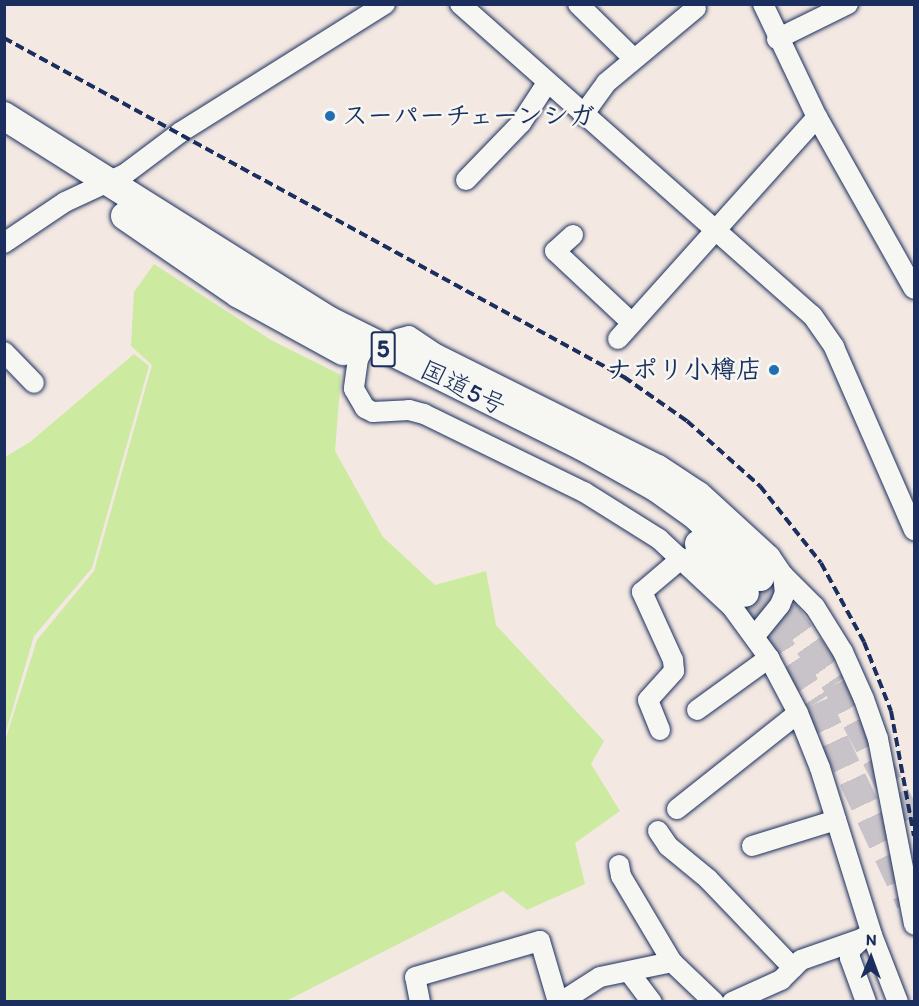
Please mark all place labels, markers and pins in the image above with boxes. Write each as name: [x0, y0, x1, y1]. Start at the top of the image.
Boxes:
place label: スーパーチェーンシガ: [342, 100, 599, 132]
marker: スーパーチェーンシガ: [323, 109, 337, 123]
place label: ナポリ小樽店: [606, 354, 762, 386]
marker: ナポリ小樽店: [767, 363, 781, 377]

